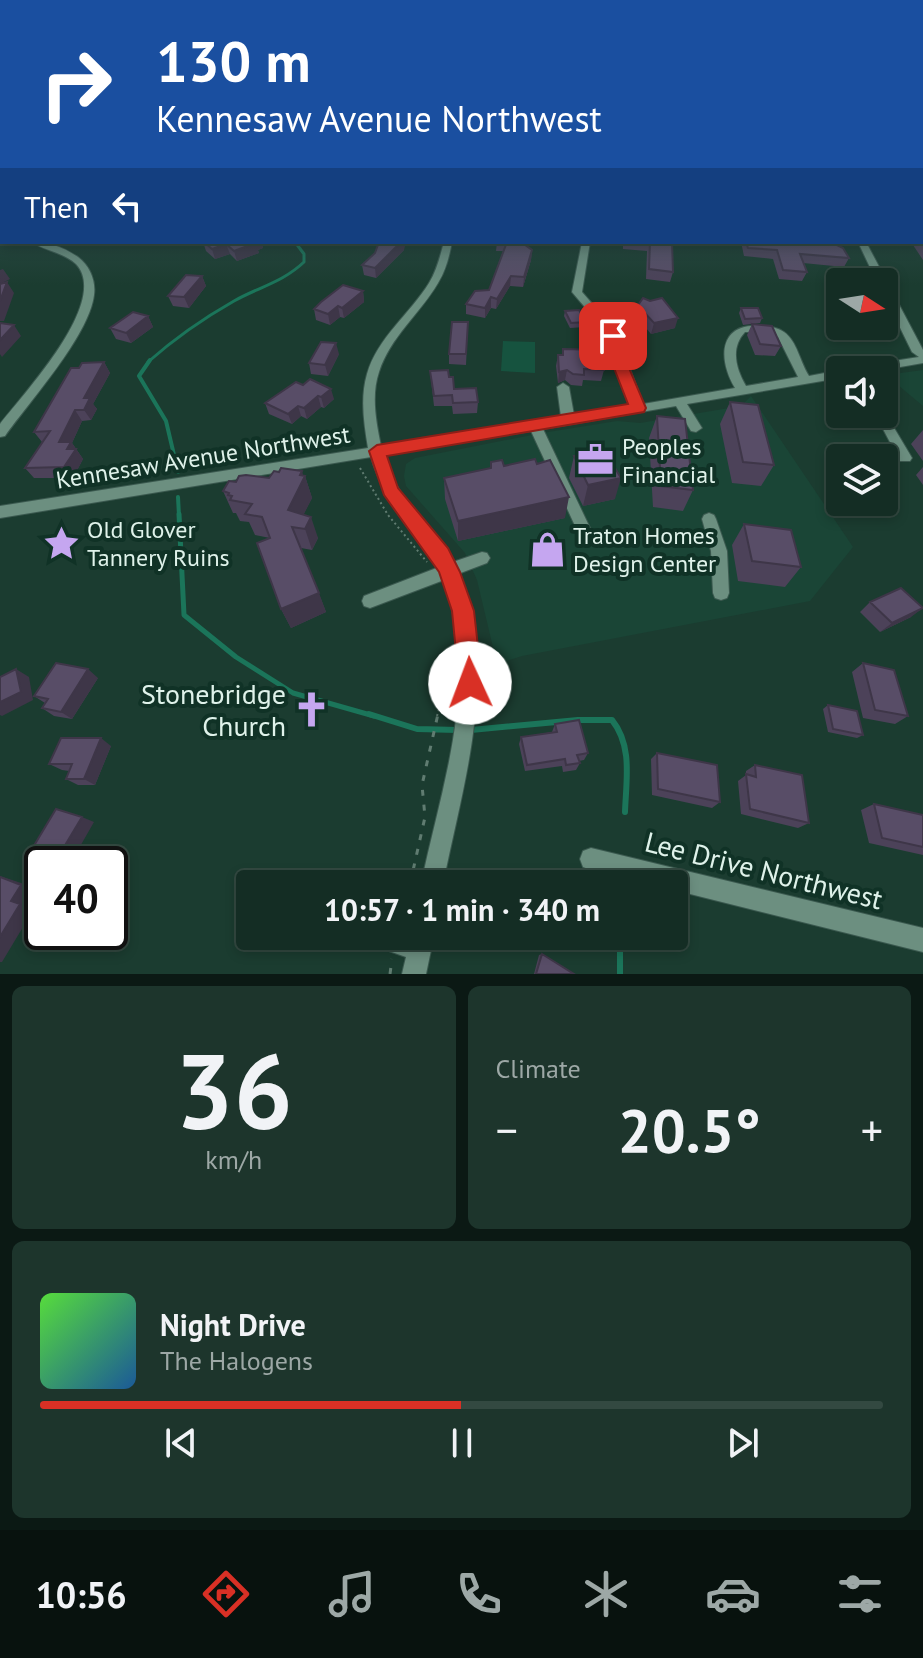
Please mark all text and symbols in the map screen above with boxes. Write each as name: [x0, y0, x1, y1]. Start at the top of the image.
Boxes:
text: 130 m: [156, 25, 311, 97]
icon: right: [24, 32, 128, 136]
text: Kennesaw Avenue Northwest: [156, 95, 602, 142]
icon: left: [105, 184, 149, 228]
text: Then: [24, 187, 89, 226]
north arrow: [826, 268, 898, 340]
map controls: [826, 268, 898, 516]
pin: [579, 302, 647, 370]
icon: arrive: [591, 314, 635, 358]
button: sound: [826, 356, 898, 428]
street label: Kennesaw Avenue Northwest: [54, 418, 352, 496]
place label: Peoples Financial: [622, 431, 715, 490]
office icon: Peoples Financial: [577, 441, 615, 479]
button: layers: [826, 444, 898, 516]
place label: Old Glover Tannery Ruins: [87, 514, 230, 573]
place label: Traton Homes Design Center: [573, 520, 716, 579]
place icon: Old Glover Tannery Ruins: [42, 524, 80, 562]
shop icon: Traton Homes Design Center: [528, 530, 566, 568]
position arrow: [428, 641, 512, 725]
place label: Stonebridge Church: [141, 675, 286, 744]
church icon: Stonebridge Church: [293, 690, 331, 728]
street label: Lee Drive Northwest: [641, 823, 887, 918]
speed limit sign: 40: [24, 846, 128, 950]
text: 10:57 · 1 min · 340 m: [324, 890, 600, 929]
text: 36: [175, 1023, 293, 1158]
text: Climate: [496, 1052, 581, 1085]
text: 20.5°: [618, 1091, 761, 1169]
text: −: [496, 1101, 518, 1158]
text: +: [861, 1101, 883, 1158]
text: km/h: [205, 1143, 262, 1176]
text: Night Drive: [160, 1305, 306, 1344]
text: The Halogens: [160, 1344, 313, 1377]
icon: previous: [159, 1421, 203, 1465]
icon: pause: [440, 1421, 484, 1465]
icon: next: [721, 1421, 765, 1465]
icon: directions: [198, 1566, 254, 1622]
icon: music: [324, 1566, 380, 1622]
icon: phone: [451, 1566, 507, 1622]
icon: climate: [578, 1566, 634, 1622]
icon: car: [705, 1566, 761, 1622]
icon: filters: [832, 1566, 888, 1622]
text: 10:56: [35, 1571, 127, 1618]

